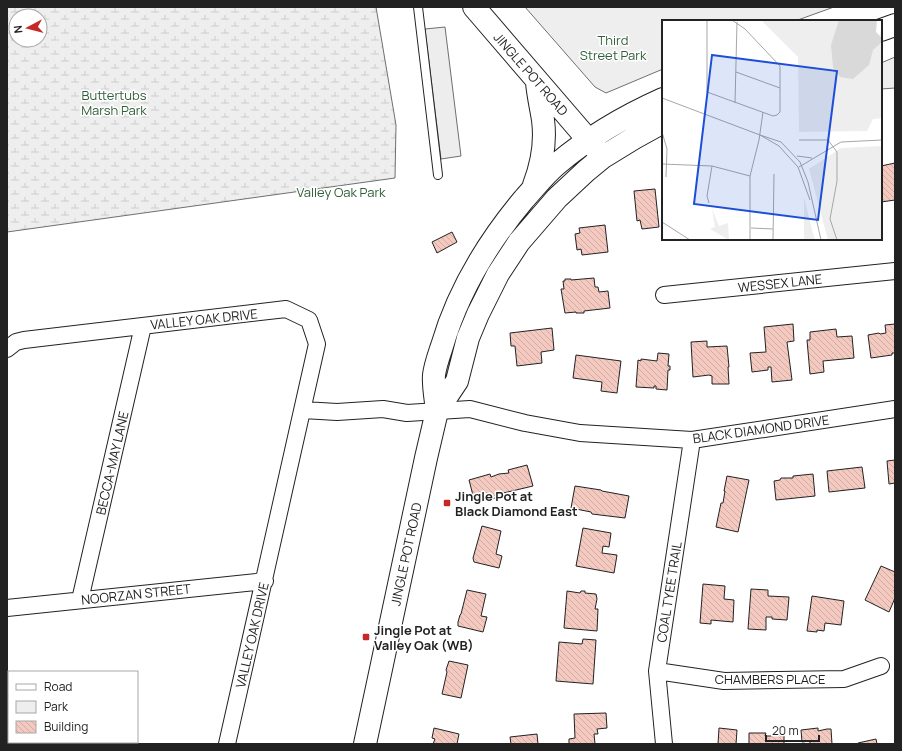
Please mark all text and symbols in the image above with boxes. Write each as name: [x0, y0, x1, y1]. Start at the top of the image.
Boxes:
north arrow: [8, 8, 48, 48]
inset map: [662, 20, 882, 240]
text: N: [10, 24, 26, 34]
street label: JINGLE POT ROAD: [490, 28, 572, 120]
park label: Third Street Park: [580, 31, 647, 64]
park label: Buttertubs Marsh Park: [81, 86, 147, 119]
park label: Valley Oak Park: [296, 183, 386, 201]
street label: WESSEX LANE: [737, 270, 823, 296]
street label: VALLEY OAK DRIVE: [149, 304, 259, 334]
street label: BECCA-MAY LANE: [91, 409, 133, 517]
street label: BLACK DIAMOND DRIVE: [692, 411, 830, 447]
place label: Jingle Pot at Black Diamond East: [455, 487, 578, 520]
marker: Jingle Pot at Black Diamond East: [442, 498, 452, 508]
street label: JINGLE POT ROAD: [386, 500, 426, 607]
street label: COAL TYEE TRAIL: [652, 540, 686, 644]
street label: NOORZAN STREET: [80, 579, 192, 609]
street label: VALLEY OAK DRIVE: [231, 580, 273, 690]
place label: Jingle Pot at Valley Oak (WB): [374, 621, 474, 654]
marker: Jingle Pot at Valley Oak (WB): [361, 632, 371, 642]
street label: CHAMBERS PLACE: [715, 670, 825, 688]
legend: [8, 671, 138, 743]
text: Road: [44, 678, 72, 695]
text: Park: [44, 698, 69, 715]
scale bar: [766, 717, 819, 743]
text: Building: [44, 718, 88, 735]
text: 20 m: [772, 722, 799, 739]

